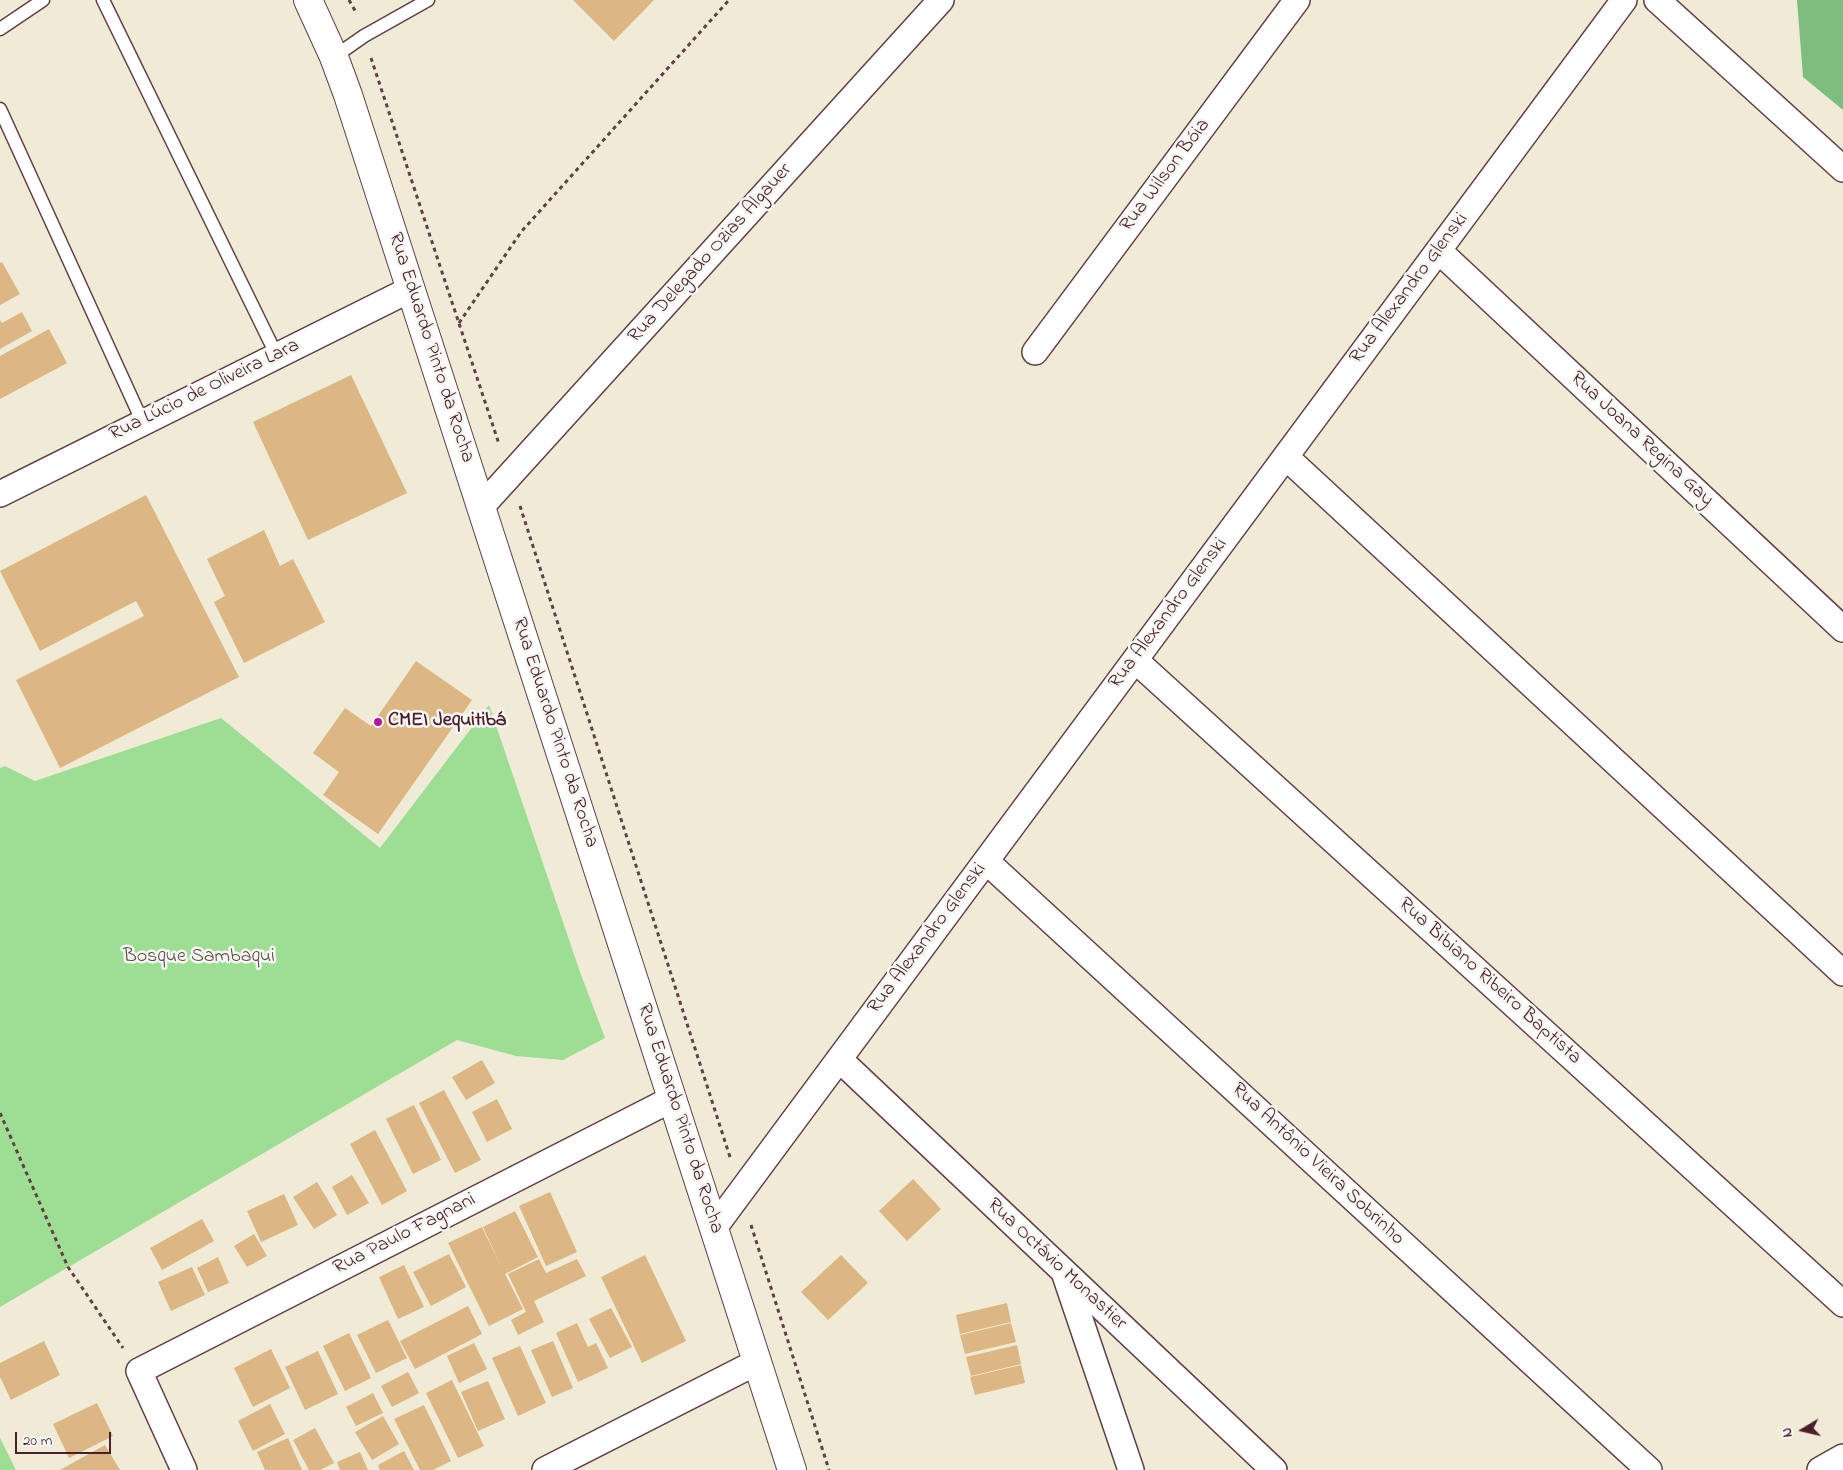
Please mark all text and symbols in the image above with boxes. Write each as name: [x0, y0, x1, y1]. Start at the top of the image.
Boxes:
street label: Rua Wilson Bóia: [1116, 115, 1216, 237]
street label: Rua Delegado Ozias Algauer: [624, 159, 798, 349]
street label: Rua Alexandro Glenski: [1345, 209, 1475, 369]
street label: Rua Eduardo Pinto da Rocha: [381, 230, 479, 466]
street label: Rua Lúcio de Oliveira Lara: [106, 335, 304, 447]
street label: Rua Joana Regina Gay: [1564, 367, 1718, 513]
street label: Rua Alexandro Glenski: [1104, 534, 1234, 694]
street label: Rua Eduardo Pinto da Rocha: [505, 615, 603, 851]
place label: CMEI Jequitibá: [388, 710, 506, 734]
marker: CMEI Jequitibá: [372, 716, 384, 728]
street label: Rua Alexandro Glenski: [863, 859, 993, 1019]
street label: Rua Bibiano Ribeiro Baptista: [1393, 893, 1585, 1071]
park label: Bosque Sambaqui: [123, 946, 275, 970]
street label: Rua Eduardo Pinto da Rocha: [630, 1001, 728, 1237]
street label: Rua Antônio Vieira Sobrinho: [1226, 1079, 1408, 1251]
street label: Rua Paulo Fagnani: [330, 1189, 480, 1281]
street label: Rua Octávio Monastier: [981, 1194, 1131, 1336]
north arrow: [1778, 1405, 1828, 1455]
scale bar: [18, 1422, 114, 1454]
text: N: [1777, 1426, 1799, 1439]
text: 20 m: [23, 1430, 52, 1452]

